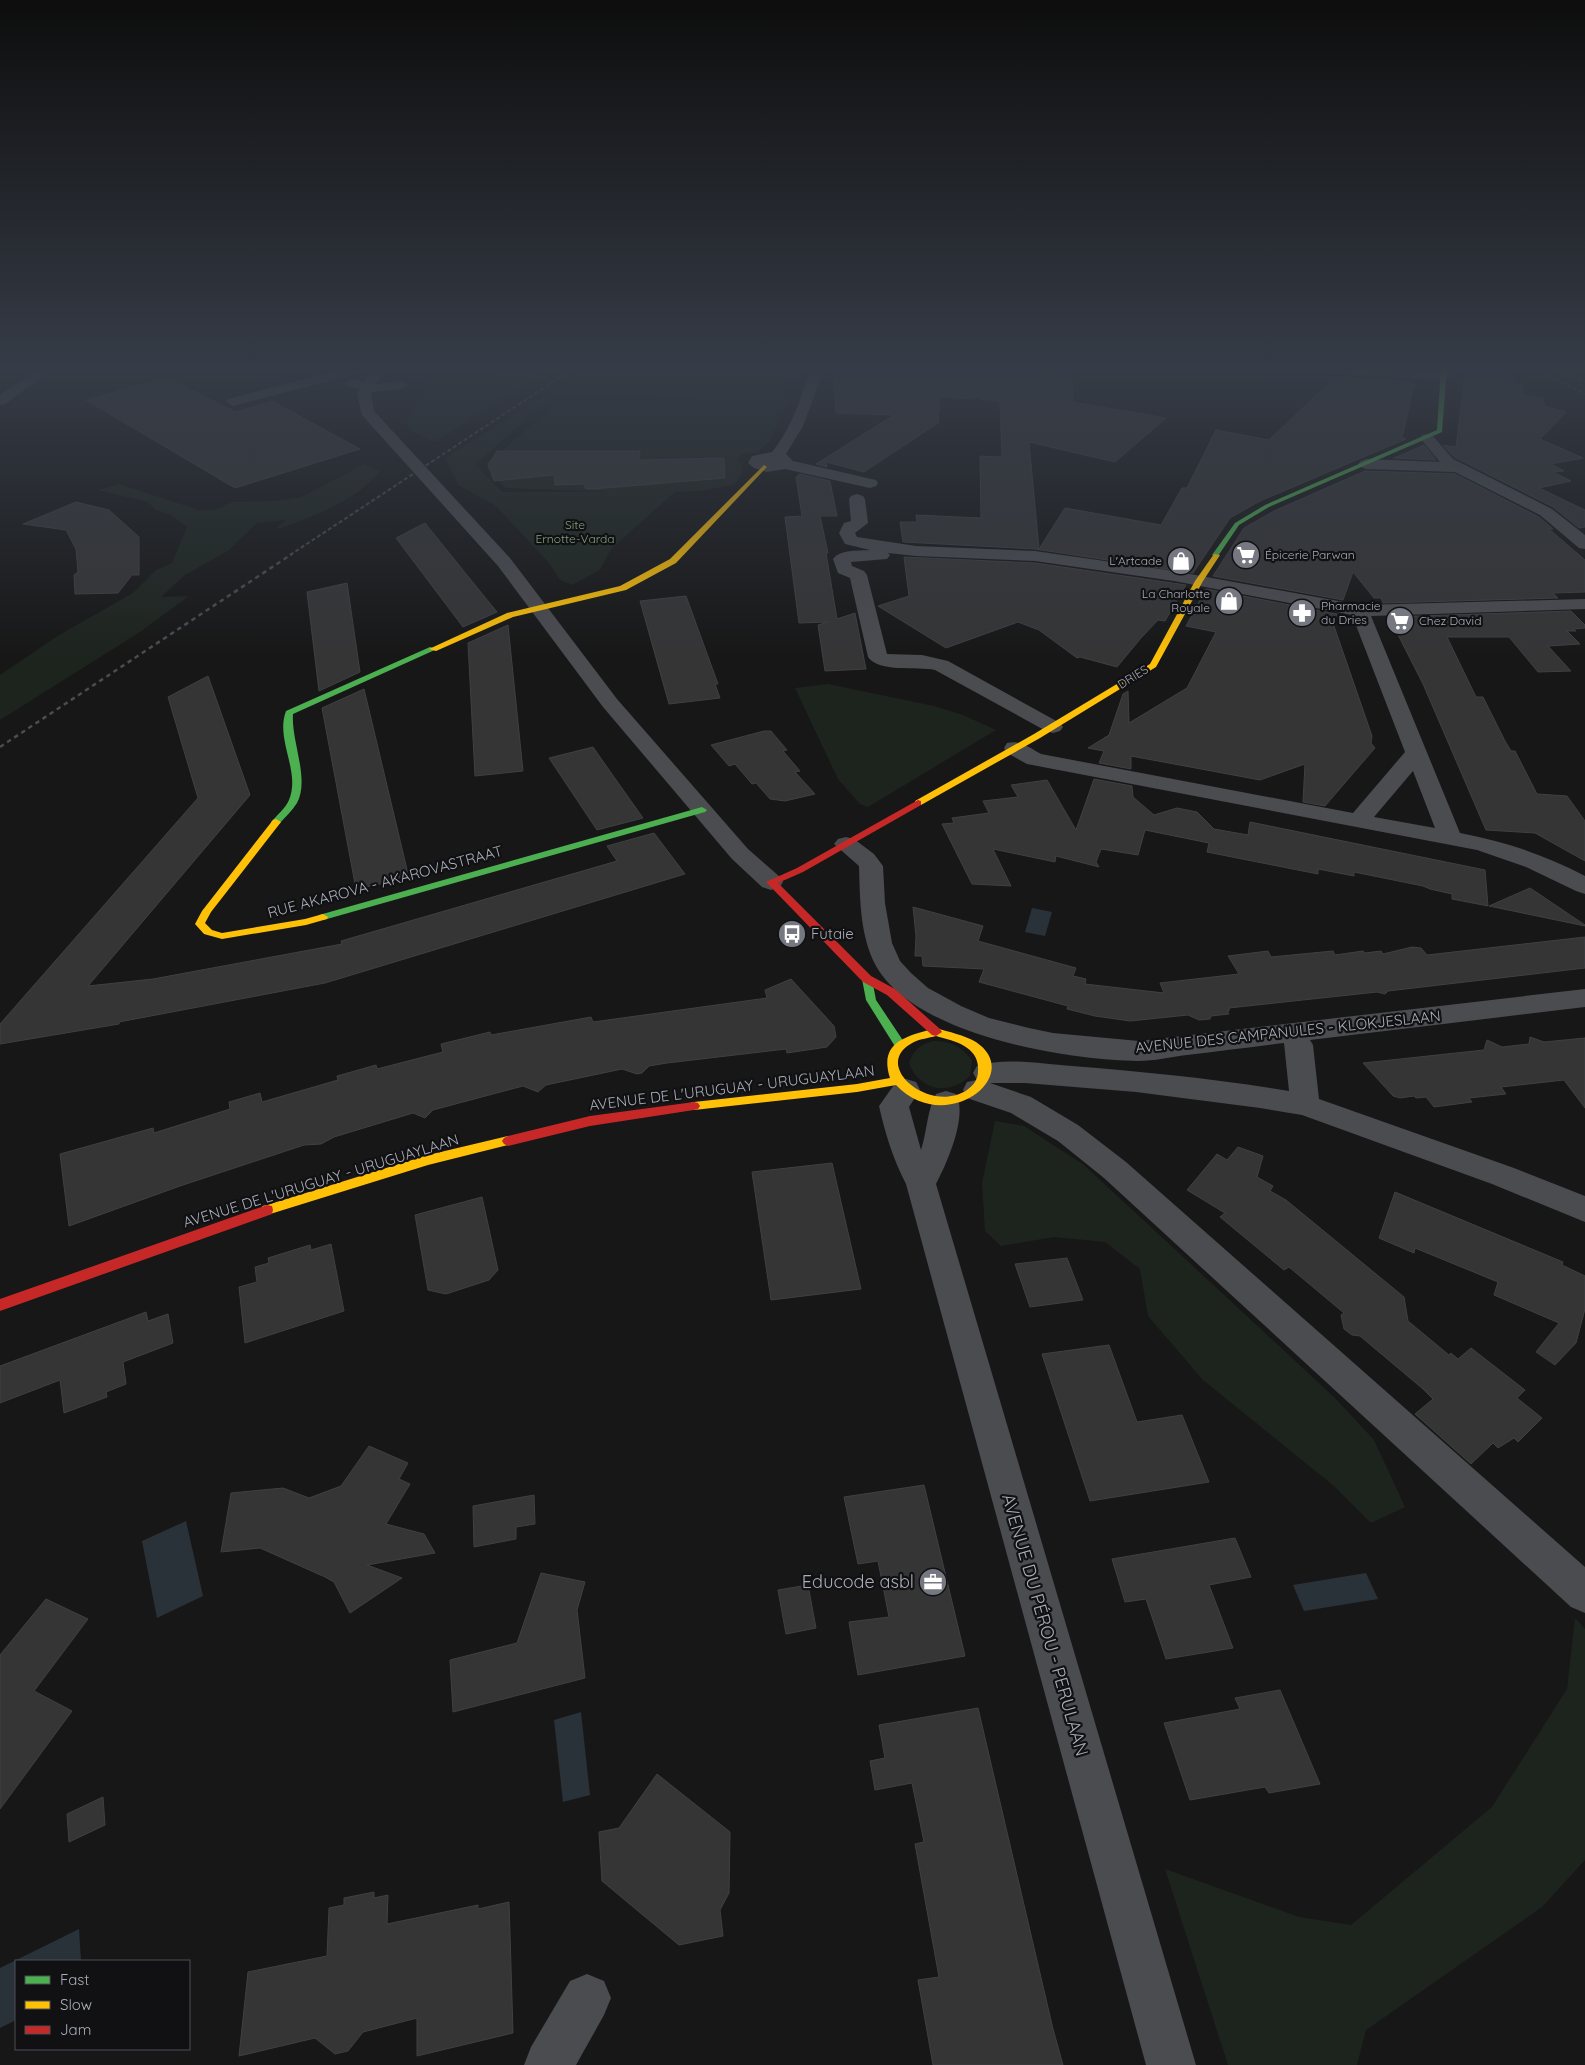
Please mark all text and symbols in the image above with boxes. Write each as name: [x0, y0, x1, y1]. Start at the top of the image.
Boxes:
park label: Site Ernotte-Varda: [535, 517, 615, 546]
supermarket icon: Épicerie Parwan: [1231, 540, 1261, 570]
shop icon: L'Artcade: [1166, 546, 1196, 576]
place label: Épicerie Parwan: [1265, 547, 1355, 562]
place label: L'Artcade: [1109, 553, 1162, 568]
place label: La Charlotte Royale: [1142, 586, 1210, 615]
shop icon: La Charlotte Royale: [1214, 586, 1244, 616]
pharmacy icon: Pharmacie du Dries: [1287, 598, 1317, 628]
place label: Pharmacie du Dries: [1321, 598, 1381, 627]
supermarket icon: Chez David: [1385, 606, 1415, 636]
place label: Chez David: [1419, 613, 1481, 628]
street label: DRIES: [1115, 661, 1151, 692]
street label: RUE AKAROVA - AKAROVASTRAAT: [265, 841, 504, 922]
bus stop icon: Futaie: [777, 919, 807, 949]
place label: Futaie: [811, 924, 854, 943]
street label: AVENUE DES CAMPANULES - KLOKJESLAAN: [1134, 1006, 1441, 1057]
street label: AVENUE DE L'URUGUAY - URUGUAYLAAN: [588, 1061, 876, 1114]
street label: AVENUE DE L'URUGUAY - URUGUAYLAAN: [181, 1129, 461, 1232]
street label: AVENUE DU PÉROU - PERULAAN: [997, 1491, 1094, 1759]
office icon: Educode asbl: [918, 1567, 948, 1597]
place label: Educode asbl: [802, 1570, 914, 1593]
legend: [15, 1960, 190, 2050]
text: Fast: [60, 1970, 89, 1989]
text: Slow: [60, 1995, 92, 2014]
text: Jam: [60, 2020, 91, 2039]

